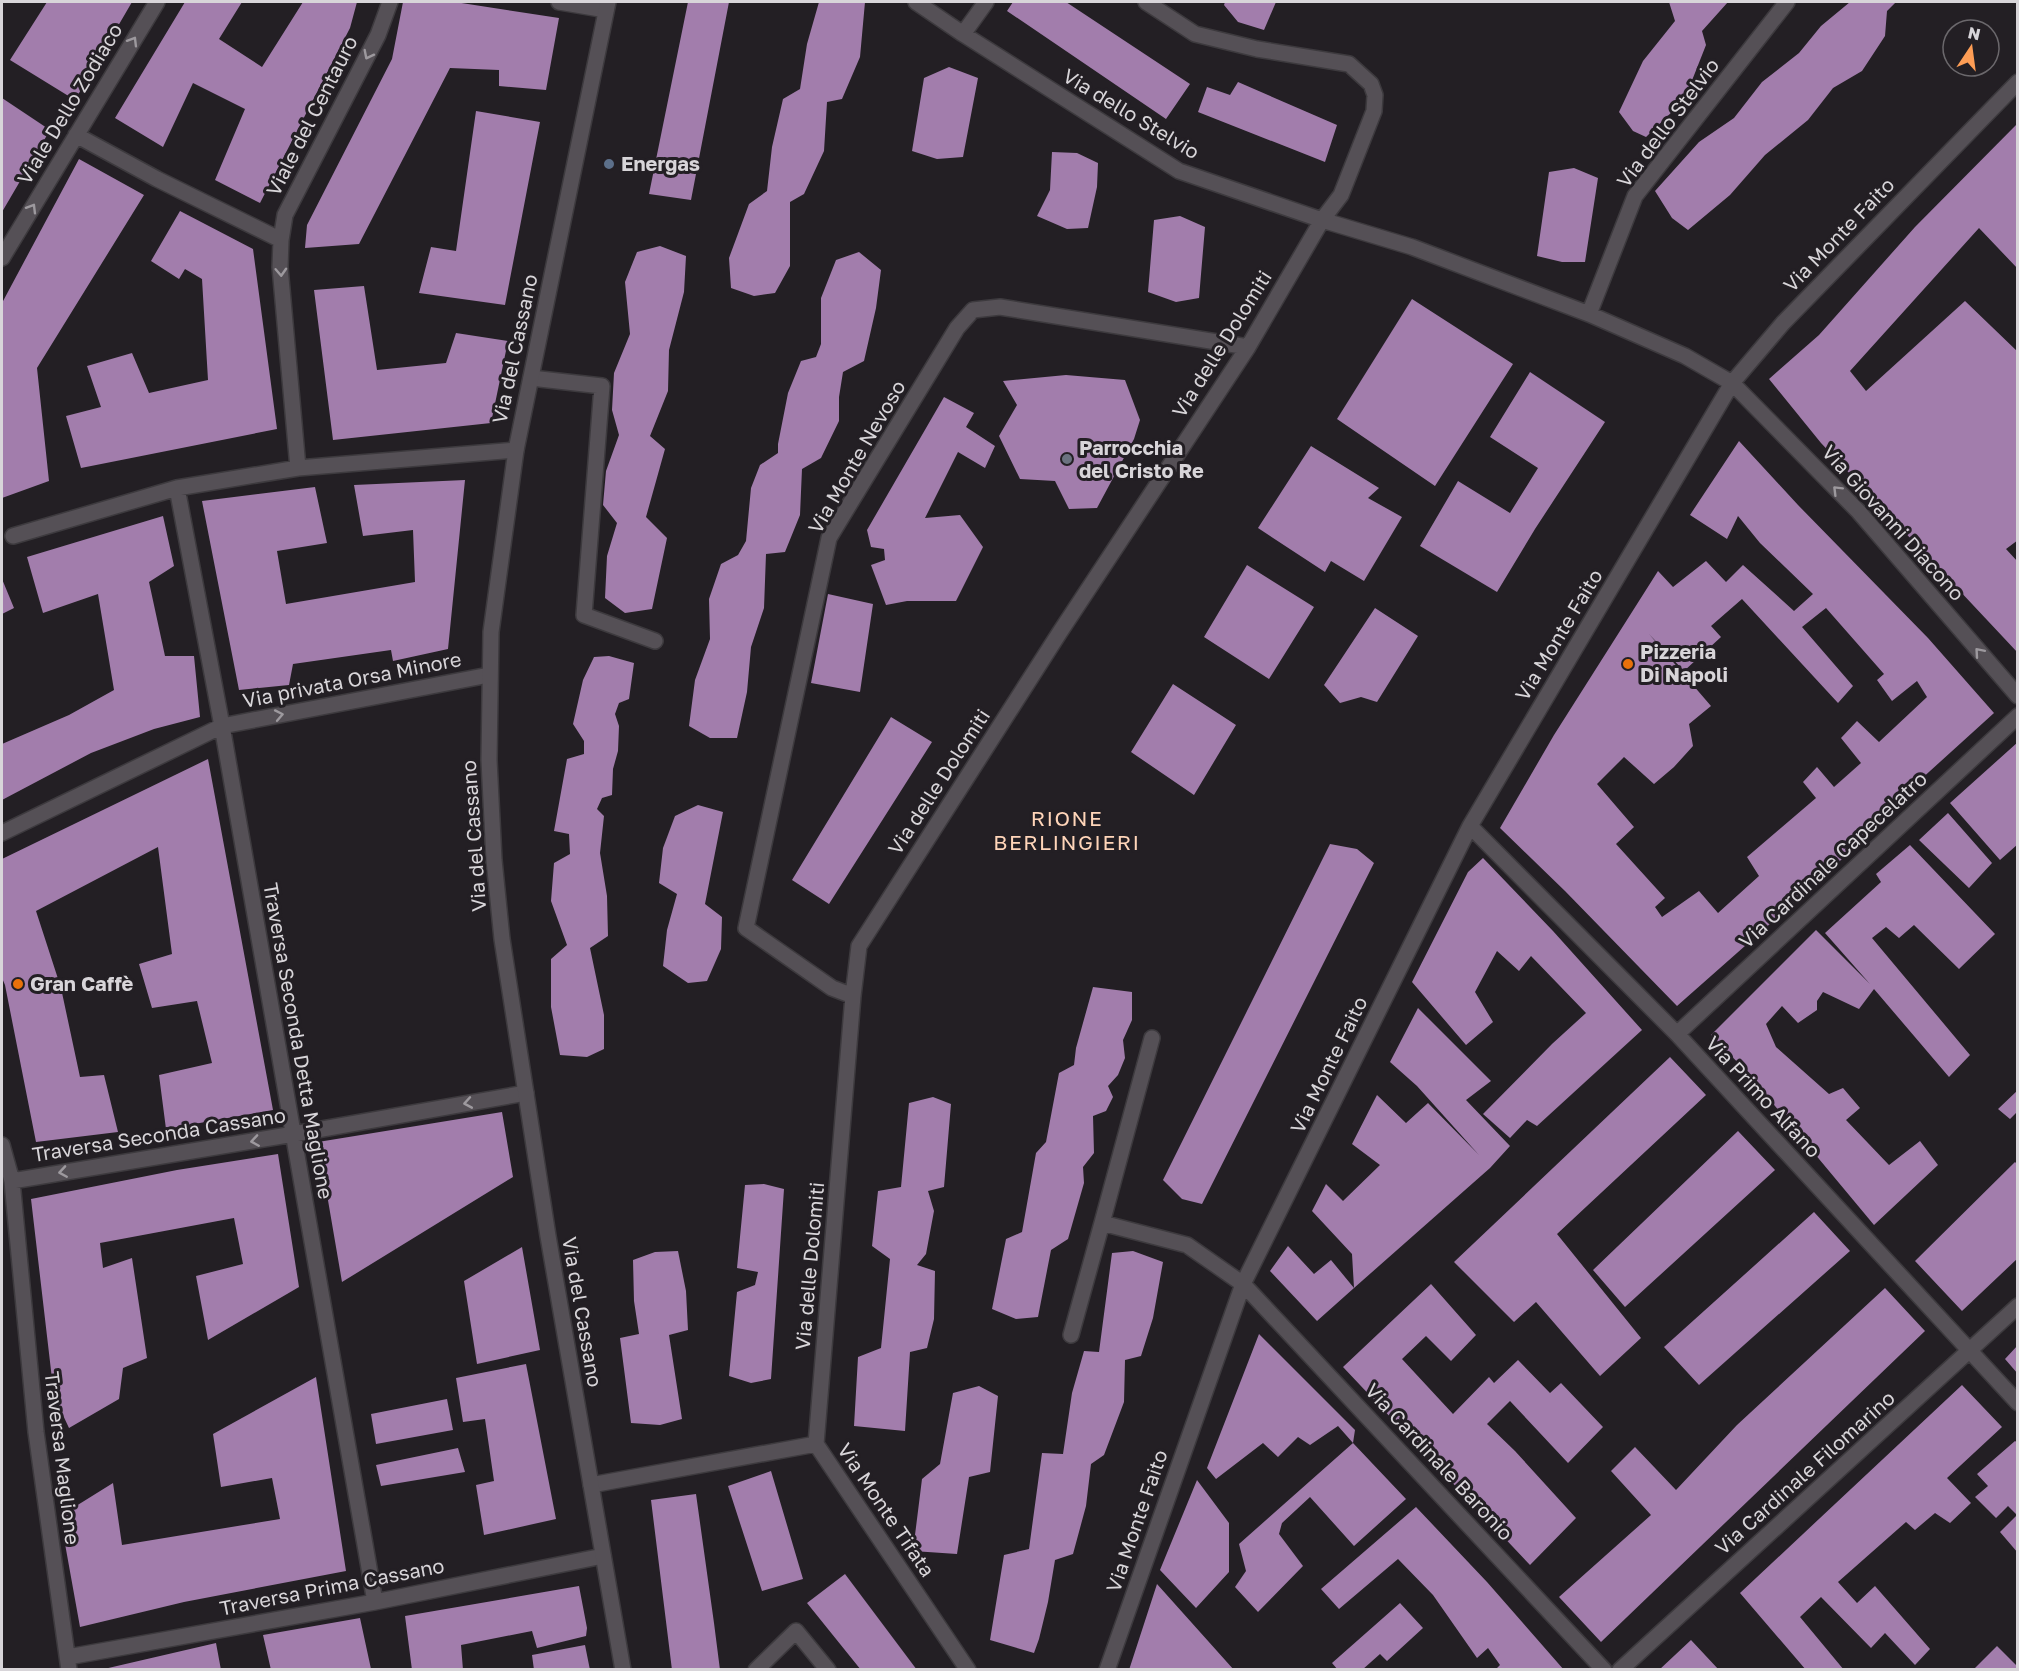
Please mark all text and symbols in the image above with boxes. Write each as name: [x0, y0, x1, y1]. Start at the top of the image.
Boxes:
north arrow: [1941, 18, 2001, 78]
street label: Viale Dello Zodiaco: [12, 19, 127, 188]
text: N: [1966, 22, 1983, 44]
street label: Viale del Centauro: [260, 31, 362, 200]
one-way arrow: [125, 37, 137, 47]
one-way arrow: [363, 49, 375, 60]
street label: Via dello Stelvio: [1611, 53, 1723, 192]
street label: Via dello Stelvio: [1059, 63, 1204, 163]
place label: Energas: [621, 151, 700, 175]
marker: Energas: [602, 157, 616, 171]
street label: Via Monte Faito: [1778, 172, 1899, 296]
one-way arrow: [24, 204, 36, 214]
street label: Via delle Dolomiti: [1166, 266, 1276, 421]
one-way arrow: [274, 267, 287, 276]
street label: Via del Cassano: [486, 272, 542, 426]
street label: Via Monte Nevoso: [803, 376, 910, 537]
place label: Parrocchia del Cristo Re: [1079, 435, 1204, 482]
street label: Via Giovanni Diacono: [1818, 440, 1970, 605]
marker: Parrocchia del Cristo Re: [1060, 452, 1074, 466]
one-way arrow: [1833, 486, 1844, 497]
street label: Via Monte Faito: [1509, 564, 1607, 705]
place label: Pizzeria Di Napoli: [1640, 639, 1728, 686]
street label: Via privata Orsa Minore: [241, 646, 463, 712]
one-way arrow: [1975, 648, 1986, 659]
marker: Pizzeria Di Napoli: [1621, 657, 1635, 671]
street label: Via delle Dolomiti: [882, 704, 994, 859]
one-way arrow: [274, 709, 284, 722]
street label: Via del Cassano: [456, 759, 490, 913]
street label: Via Cardinale Capecelatro: [1733, 766, 1931, 953]
district label: RIONE BERLINGIERI: [993, 805, 1141, 855]
street label: Traversa Seconda Detta Maglione: [259, 881, 339, 1201]
place label: Gran Caffè: [30, 971, 134, 995]
marker: Gran Caffè: [11, 977, 25, 991]
street label: Via Monte Faito: [1285, 992, 1372, 1137]
street label: Via Primo Alfano: [1701, 1031, 1826, 1162]
one-way arrow: [463, 1097, 473, 1109]
street label: Traversa Seconda Cassano: [30, 1102, 287, 1166]
one-way arrow: [251, 1134, 260, 1146]
one-way arrow: [58, 1166, 68, 1178]
street label: Via delle Dolomiti: [790, 1181, 828, 1351]
street label: Via del Cassano: [558, 1235, 608, 1389]
street label: Traversa Maglione: [40, 1370, 86, 1546]
street label: Via Cardinale Baronio: [1361, 1378, 1519, 1545]
street label: Via Cardinale Filomarino: [1710, 1385, 1899, 1559]
street label: Via Monte Tifata: [833, 1438, 940, 1581]
street label: Via Monte Faito: [1100, 1446, 1172, 1595]
street label: Traversa Prima Cassano: [218, 1552, 446, 1620]

